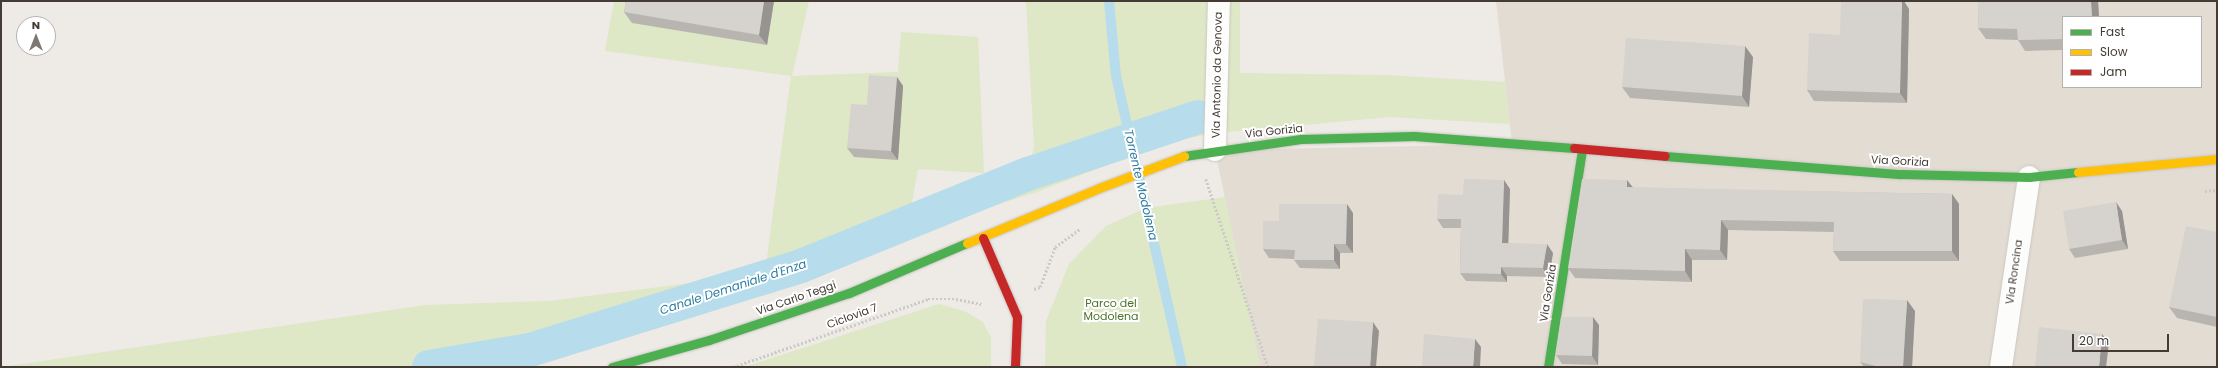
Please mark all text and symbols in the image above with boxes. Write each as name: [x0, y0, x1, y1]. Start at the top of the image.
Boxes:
street label: Via Antonio da Genova: [1209, 12, 1225, 138]
north arrow: [16, 16, 56, 56]
legend: [2062, 16, 2202, 88]
text: N: [32, 17, 40, 33]
text: Fast: [2100, 23, 2125, 40]
text: Slow: [2100, 43, 2128, 60]
text: Jam: [2100, 63, 2127, 80]
street label: Via Gorizia: [1244, 121, 1304, 141]
water label: Torrente Modolena: [1121, 128, 1161, 242]
street label: Via Gorizia: [1871, 153, 1929, 169]
street label: Via Roncina: [2003, 239, 2025, 305]
water label: Canale Demaniale d'Enza: [658, 256, 808, 318]
street label: Via Gorizia: [1537, 263, 1559, 323]
street label: Via Carlo Teggi: [754, 278, 838, 318]
park label: Parco del Modolena: [1084, 297, 1138, 323]
street label: Ciclovia 7: [825, 301, 879, 331]
scale bar: [2074, 326, 2171, 352]
text: 20 m: [2079, 332, 2109, 349]

